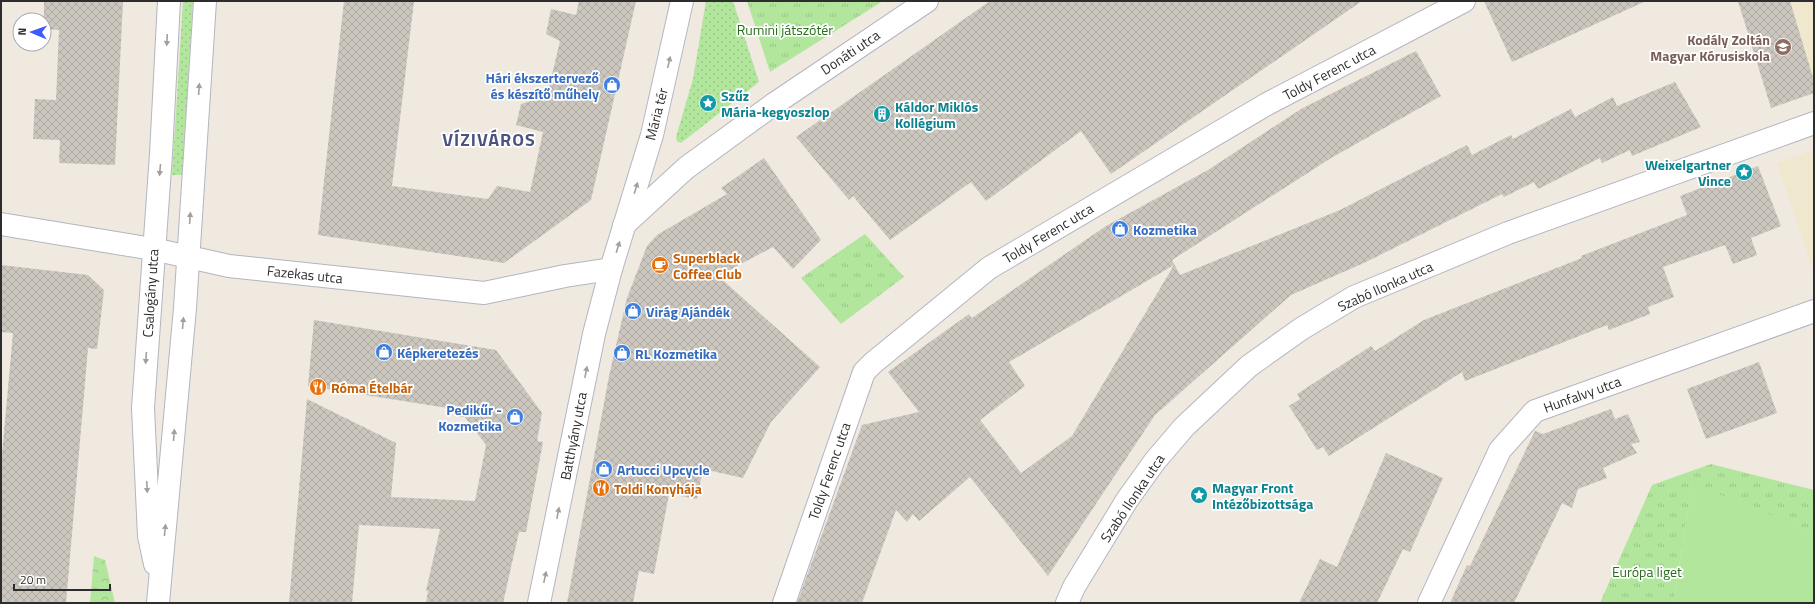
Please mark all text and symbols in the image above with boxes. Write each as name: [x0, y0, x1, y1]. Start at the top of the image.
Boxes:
north arrow: [12, 12, 52, 52]
park label: Rumini játszótér: [737, 19, 833, 40]
street label: Donáti utca: [816, 24, 884, 80]
text: N: [14, 28, 30, 36]
place label: Kodály Zoltán Magyar Kórusiskola: [1650, 29, 1770, 66]
one-way arrow: [163, 34, 170, 46]
school or university icon: Kodály Zoltán Magyar Kórusiskola: [1773, 37, 1793, 57]
street label: Toldy Ferenc utca: [1279, 39, 1379, 105]
one-way arrow: [666, 56, 672, 68]
place label: Hári ékszertervező és készítő műhely: [486, 67, 599, 104]
shop icon: Hári ékszertervező és készítő műhely: [602, 75, 622, 95]
one-way arrow: [196, 83, 203, 95]
street label: Mária tér: [639, 85, 673, 143]
place label: Szűz Mária-kegyoszlop: [721, 85, 830, 122]
place icon: Szűz Mária-kegyoszlop: [698, 93, 718, 113]
place label: Káldor Miklós Kollégium: [895, 96, 979, 133]
building icon: Káldor Miklós Kollégium: [872, 104, 892, 124]
district label: VÍZIVÁROS: [442, 126, 536, 153]
place label: Weixelgartner Vince: [1645, 154, 1731, 191]
place icon: Weixelgartner Vince: [1734, 162, 1754, 182]
one-way arrow: [156, 164, 163, 176]
one-way arrow: [633, 181, 639, 193]
street label: Toldy Ferenc utca: [999, 198, 1097, 268]
one-way arrow: [187, 212, 194, 224]
shop icon: Kozmetika: [1110, 219, 1130, 239]
place label: Kozmetika: [1133, 219, 1197, 240]
one-way arrow: [615, 241, 621, 253]
place label: Superblack Coffee Club: [673, 247, 742, 284]
street label: Csalogány utca: [136, 248, 164, 338]
cafe icon: Superblack Coffee Club: [650, 255, 670, 275]
street label: Szabó Ilonka utca: [1334, 256, 1436, 316]
street label: Fazekas utca: [266, 260, 344, 288]
shop icon: Virág Ajándék: [623, 301, 643, 321]
place label: Virág Ajándék: [646, 301, 731, 322]
one-way arrow: [180, 317, 187, 329]
shop icon: Képkeretezés: [374, 342, 394, 362]
place label: Képkeretezés: [397, 342, 479, 363]
shop icon: RL Kozmetika: [612, 343, 632, 363]
place label: RL Kozmetika: [635, 343, 717, 364]
one-way arrow: [143, 352, 150, 364]
one-way arrow: [584, 366, 590, 378]
street label: Hunfalvy utca: [1540, 370, 1624, 418]
restaurant icon: Róma Ételbár: [308, 377, 328, 397]
place label: Róma Ételbár: [331, 377, 413, 398]
street label: Batthyány utca: [554, 390, 592, 482]
place label: Pedikűr - Kozmetika: [438, 399, 502, 436]
shop icon: Pedikűr - Kozmetika: [505, 407, 525, 427]
street label: Toldy Ferenc utca: [802, 419, 856, 523]
one-way arrow: [170, 429, 177, 441]
street label: Szabó Ilonka utca: [1095, 450, 1169, 546]
shop icon: Artucci Upcycle: [594, 459, 614, 479]
place label: Artucci Upcycle: [617, 459, 710, 480]
place label: Magyar Front Intézőbizottsága: [1212, 477, 1313, 514]
restaurant icon: Toldi Konyhája: [591, 478, 611, 498]
place label: Toldi Konyhája: [614, 478, 702, 499]
one-way arrow: [143, 481, 150, 493]
place icon: Magyar Front Intézőbizottsága: [1189, 485, 1209, 505]
one-way arrow: [555, 507, 561, 519]
one-way arrow: [162, 524, 168, 536]
park label: Európa liget: [1612, 561, 1682, 582]
scale bar: [14, 566, 110, 592]
text: 20 m: [20, 570, 46, 589]
one-way arrow: [542, 571, 548, 583]

